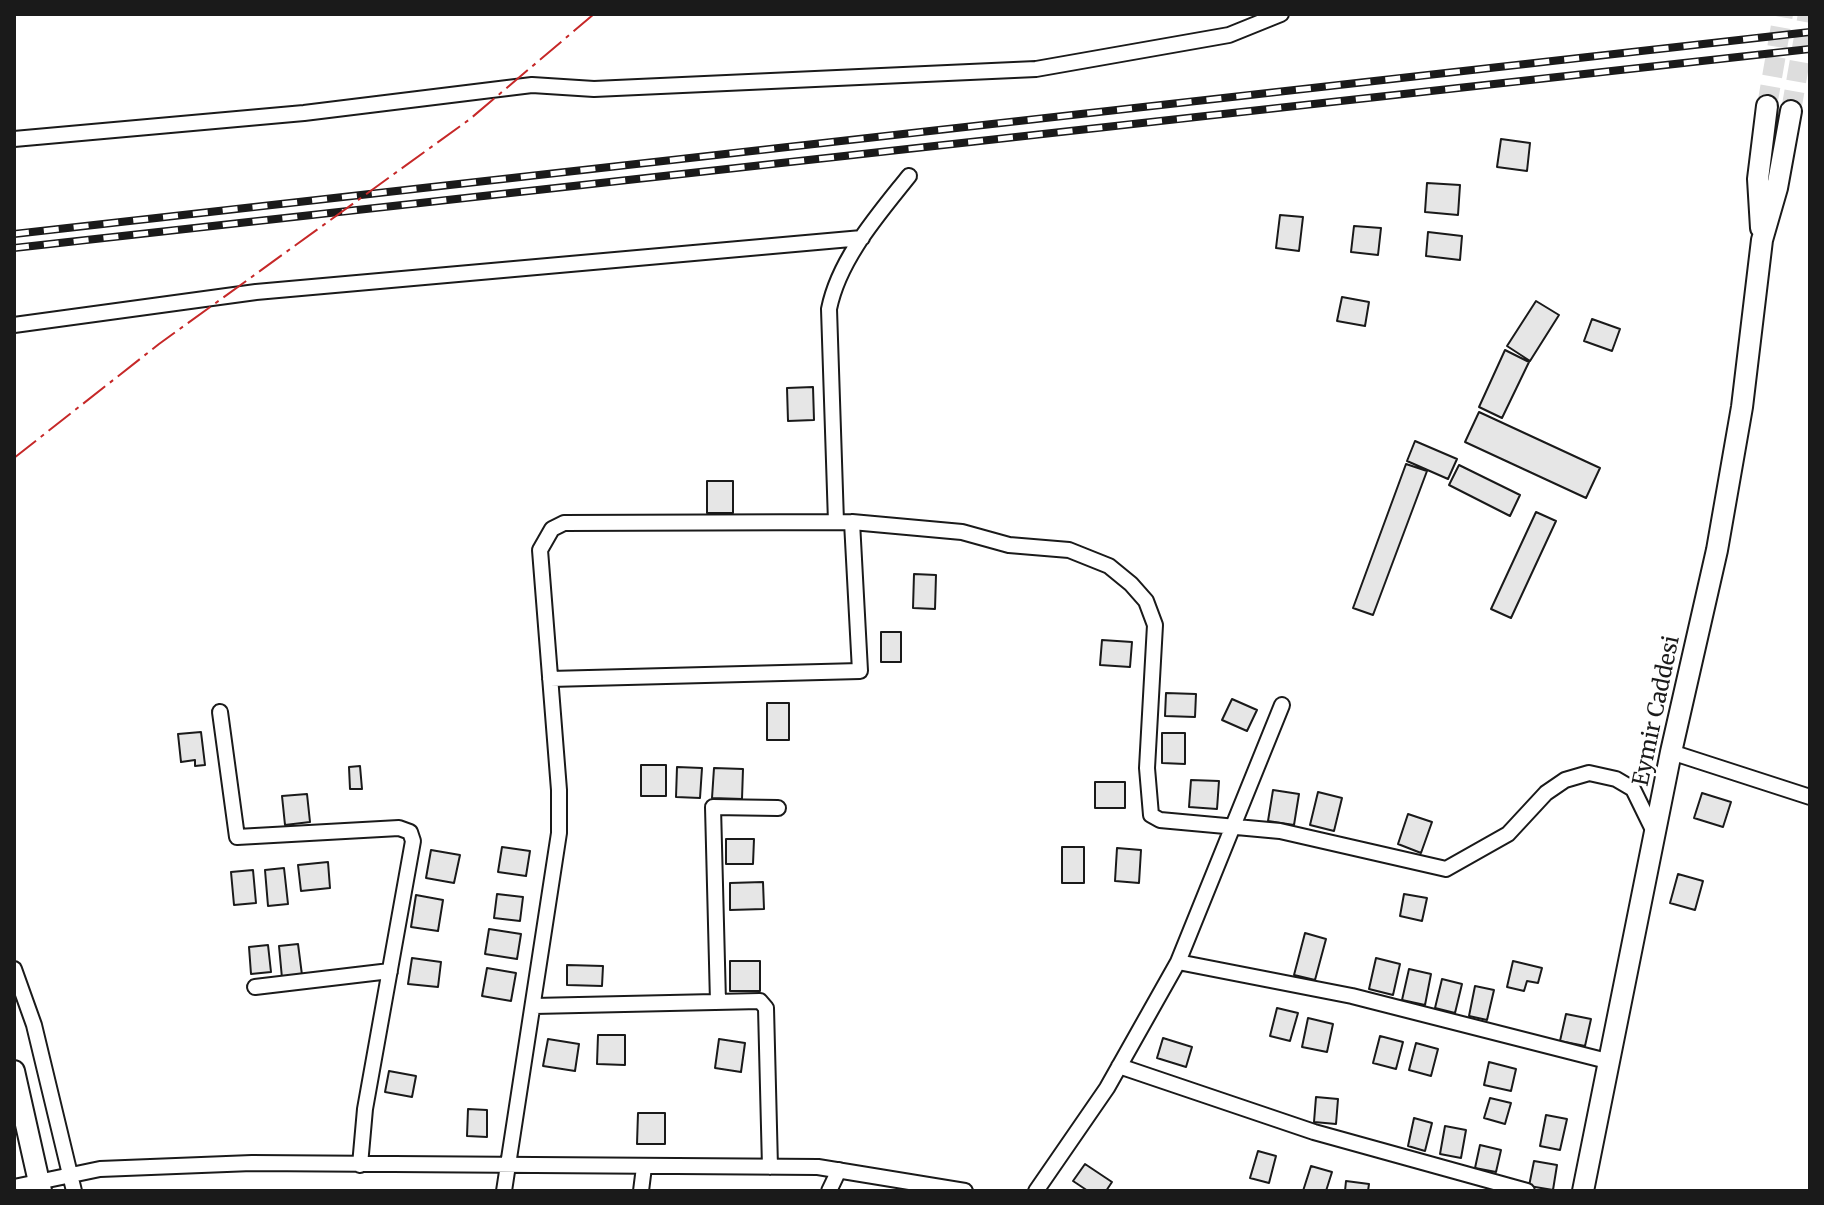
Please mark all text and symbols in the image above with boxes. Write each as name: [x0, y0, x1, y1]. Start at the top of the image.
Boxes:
street label: Eymir Caddesi: [1628, 633, 1686, 789]

